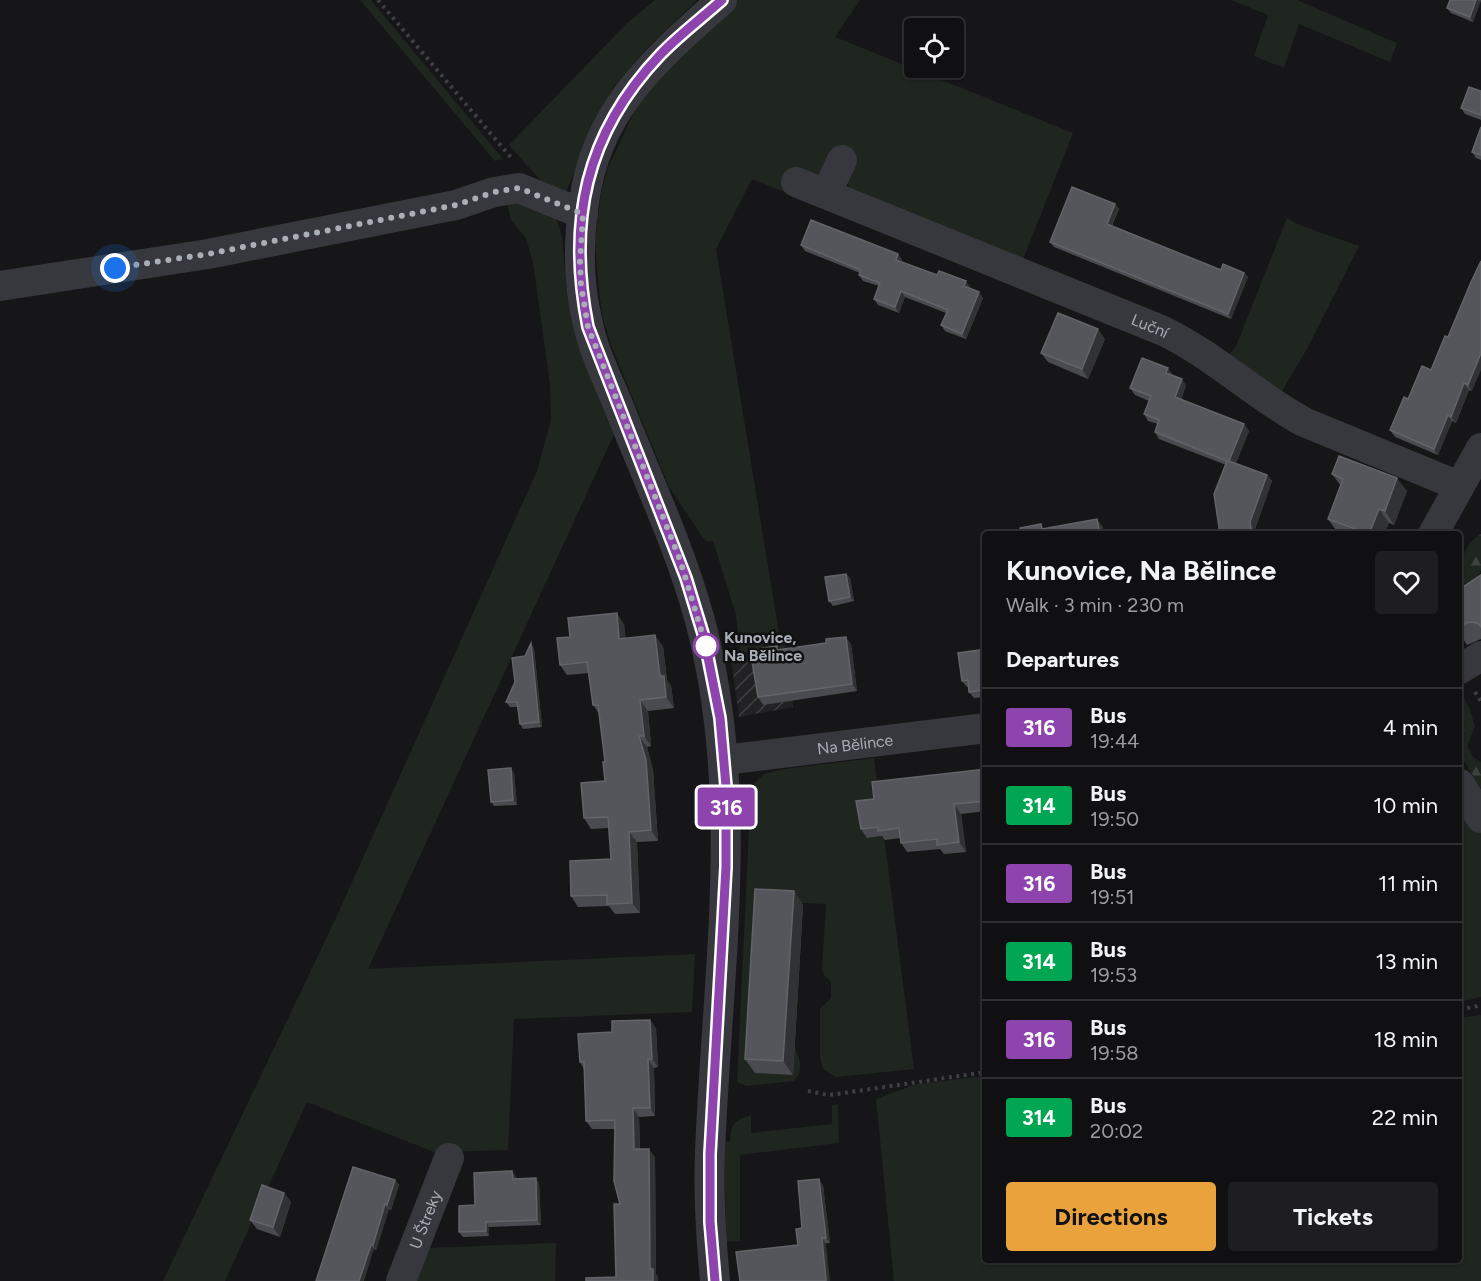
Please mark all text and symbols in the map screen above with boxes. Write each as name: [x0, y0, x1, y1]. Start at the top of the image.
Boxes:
map controls: [904, 18, 964, 78]
button: locate: [904, 18, 964, 78]
your location: [100, 253, 130, 283]
street label: Luční: [1128, 310, 1173, 343]
button: heart: [1375, 551, 1438, 614]
text: Kunovice, Na Bělince: [1006, 553, 1276, 587]
text: Walk · 3 min · 230 m: [1006, 593, 1184, 617]
place label: Kunovice, Na Bělince: [724, 628, 802, 665]
marker: Kunovice, Na Bělince: [693, 633, 719, 659]
text: Departures: [1006, 646, 1119, 673]
text: Bus: [1090, 702, 1126, 729]
text: 4 min: [1383, 714, 1438, 741]
text: 316: [1023, 715, 1055, 740]
text: 19:44: [1090, 729, 1139, 753]
street label: Na Bělince: [816, 730, 895, 759]
text: Bus: [1090, 780, 1126, 807]
line badge: 316: [692, 788, 760, 826]
text: 10 min: [1373, 792, 1438, 819]
text: 314: [1022, 793, 1056, 818]
text: 316: [710, 795, 742, 820]
text: 19:50: [1090, 807, 1139, 831]
text: Bus: [1090, 858, 1126, 885]
text: 11 min: [1378, 870, 1438, 897]
text: 316: [1023, 871, 1055, 896]
text: 19:51: [1090, 885, 1134, 909]
text: Bus: [1090, 936, 1126, 963]
text: 13 min: [1375, 948, 1438, 975]
text: 314: [1022, 949, 1056, 974]
text: 19:53: [1090, 963, 1137, 987]
text: Bus: [1090, 1014, 1126, 1041]
text: 18 min: [1374, 1026, 1438, 1053]
text: 316: [1023, 1027, 1055, 1052]
text: 19:58: [1090, 1041, 1138, 1065]
text: Bus: [1090, 1092, 1126, 1119]
text: 22 min: [1372, 1104, 1438, 1131]
text: 314: [1022, 1105, 1056, 1130]
text: 20:02: [1090, 1119, 1143, 1143]
button: Directions: [1006, 1182, 1216, 1251]
button: Tickets: [1228, 1182, 1438, 1251]
street label: U Štreky: [405, 1187, 446, 1252]

